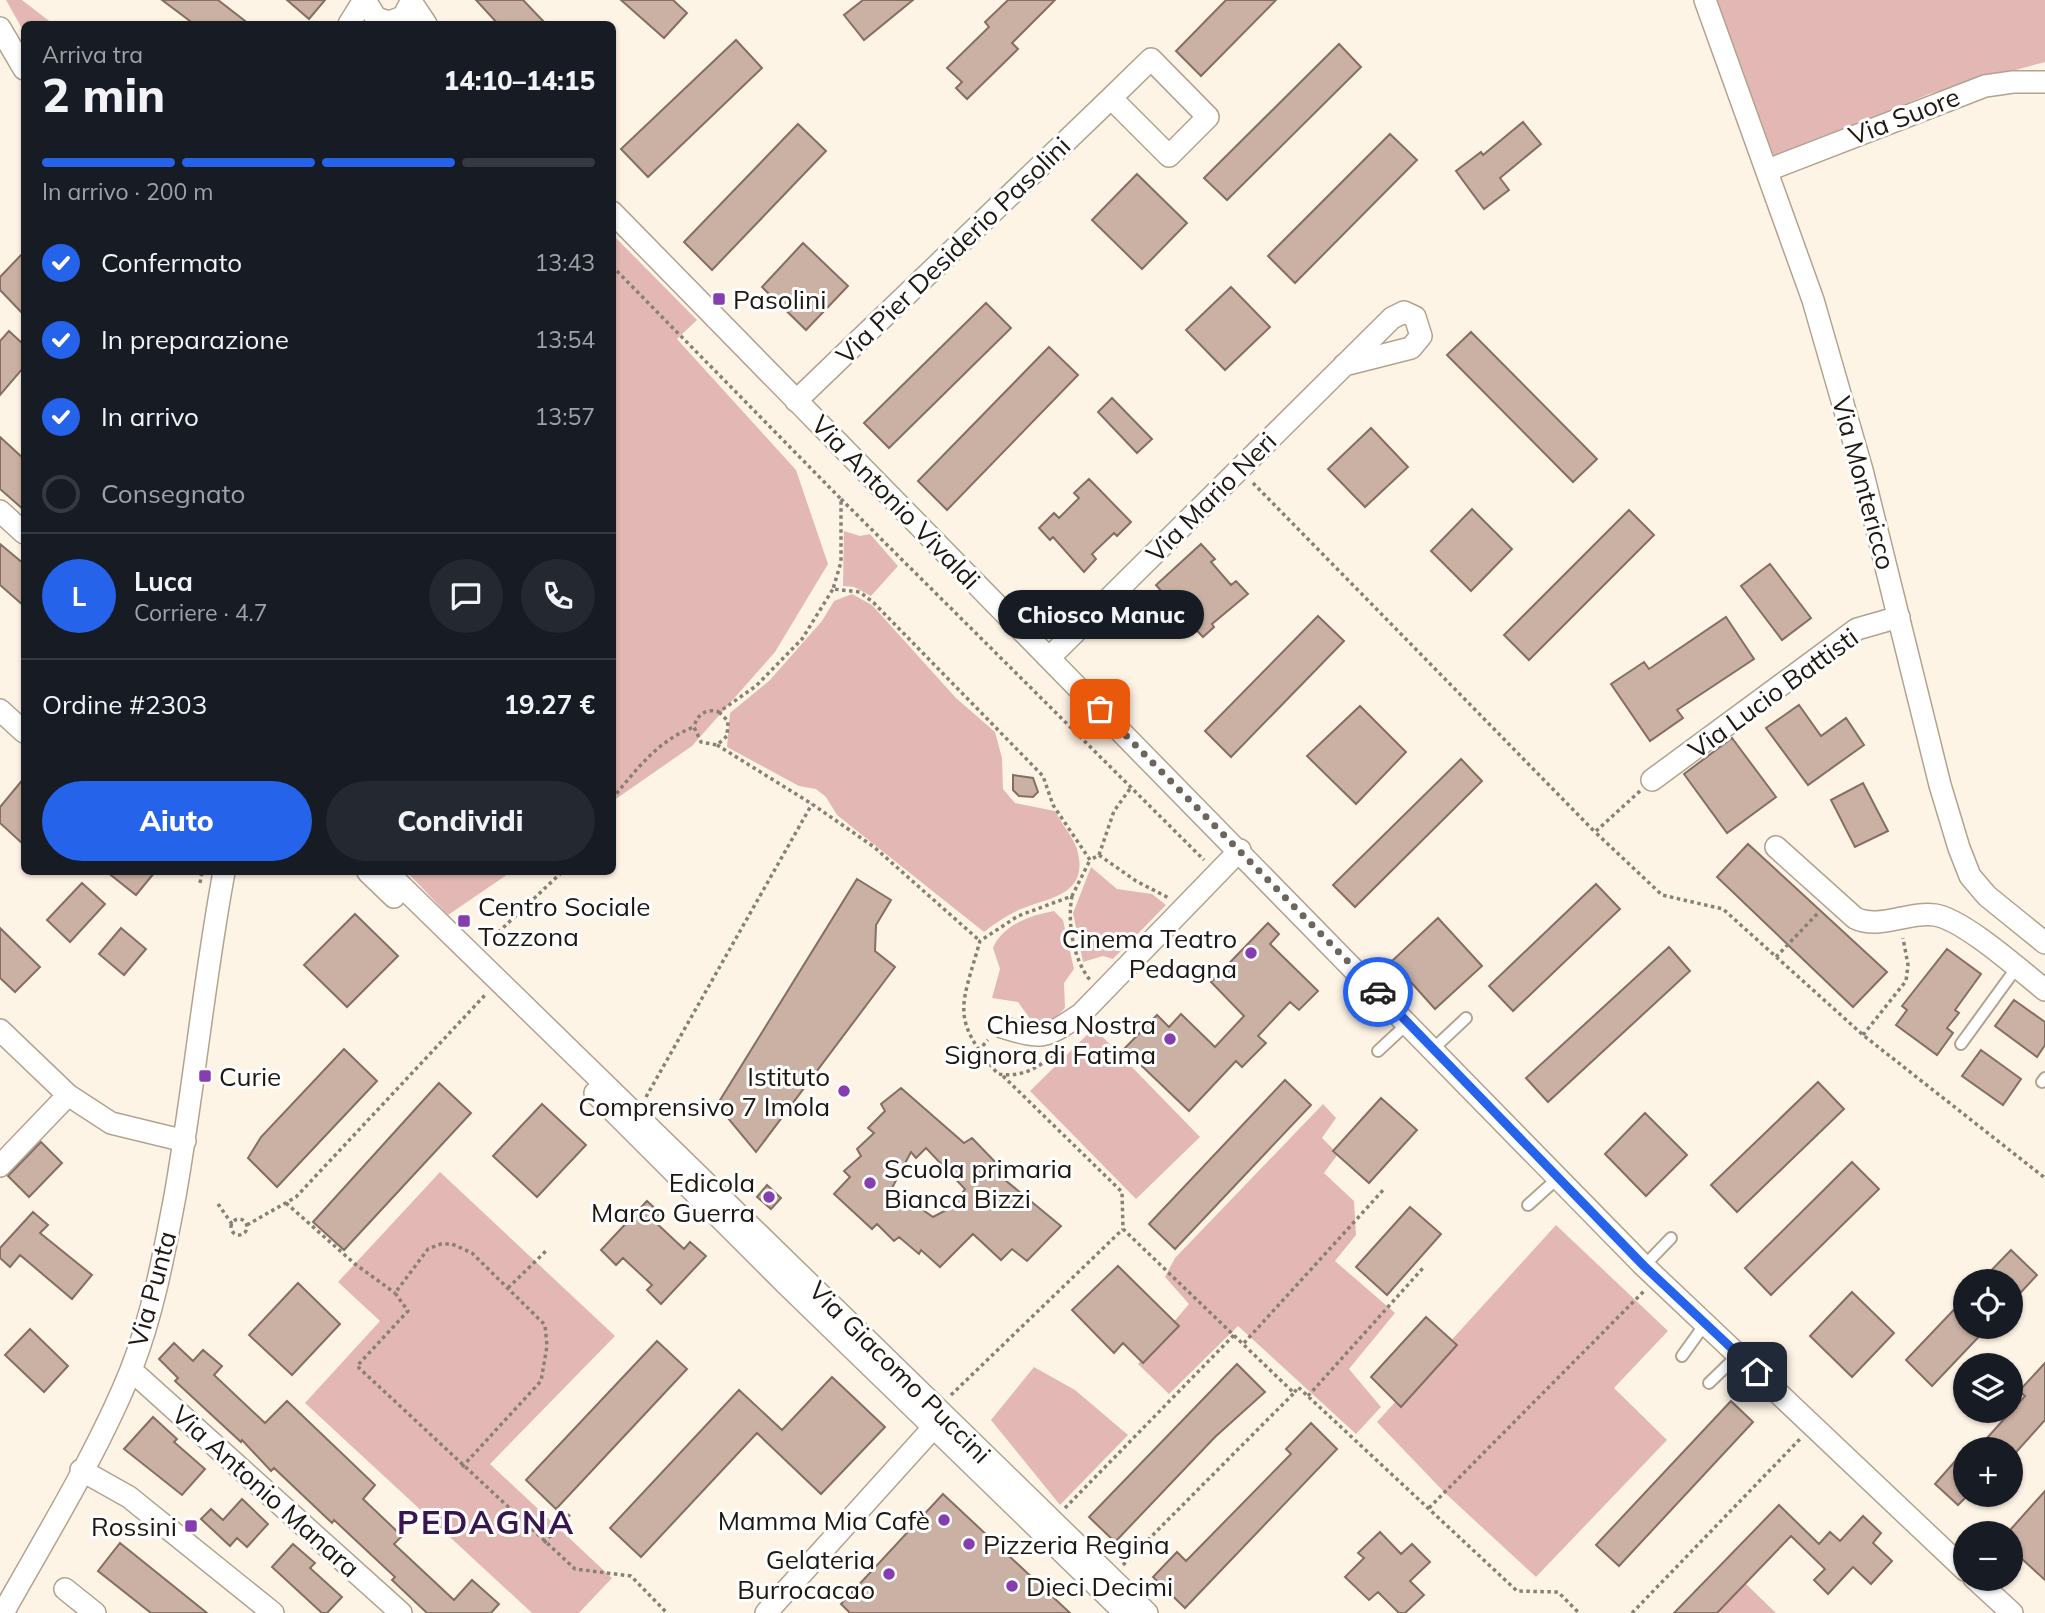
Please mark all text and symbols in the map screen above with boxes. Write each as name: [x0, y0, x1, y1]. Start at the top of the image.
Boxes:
text: Arriva tra: [42, 40, 143, 69]
text: 14:10–14:15: [444, 64, 595, 97]
text: 2 min: [42, 66, 165, 124]
street label: Via Suore: [1844, 80, 1964, 152]
street label: Via Pier Desiderio Pasolini: [829, 129, 1077, 371]
text: In arrivo · 200 m: [42, 177, 214, 206]
icon: check: [42, 244, 80, 282]
text: Confermato: [101, 246, 242, 279]
text: 13:43: [535, 248, 595, 277]
place label: Pasolini: [733, 283, 826, 316]
marker: Pasolini: [711, 291, 727, 307]
icon: check: [42, 321, 80, 359]
text: In preparazione: [101, 323, 289, 356]
text: 13:54: [535, 325, 595, 354]
street label: Via Montericco: [1825, 393, 1903, 573]
icon: check: [42, 398, 80, 436]
text: In arrivo: [101, 400, 199, 433]
text: 13:57: [535, 402, 595, 431]
street label: Via Antonio Vivaldi: [804, 408, 988, 596]
street label: Via Mario Neri: [1139, 425, 1283, 569]
text: Consegnato: [101, 477, 245, 510]
button: chat: [429, 559, 503, 633]
button: phone: [521, 559, 595, 633]
text: Luca: [134, 565, 193, 598]
text: L: [72, 580, 86, 613]
callout: Chiosco Manuc: [997, 590, 1203, 639]
text: Corriere · 4.7: [134, 598, 268, 627]
text: Chiosco Manuc: [1017, 600, 1185, 629]
street label: Via Lucio Battisti: [1682, 620, 1864, 766]
pin: [1070, 679, 1130, 739]
text: Ordine #2303: [42, 688, 207, 721]
text: 19.27 €: [503, 688, 595, 721]
icon: bag: [1081, 690, 1119, 728]
button: Aiuto: [42, 781, 312, 861]
button: Condividi: [326, 781, 595, 861]
place label: Centro Sociale Tozzona: [478, 890, 650, 953]
marker: Centro Sociale Tozzona: [456, 913, 472, 929]
place label: Cinema Teatro Pedagna: [1062, 922, 1237, 985]
marker: Cinema Teatro Pedagna: [1243, 945, 1259, 961]
courier: [1343, 957, 1413, 1027]
icon: car: [1359, 973, 1397, 1011]
place label: Chiesa Nostra Signora di Fatima: [944, 1008, 1156, 1071]
marker: Chiesa Nostra Signora di Fatima: [1162, 1031, 1178, 1047]
place label: Curie: [219, 1060, 281, 1093]
place label: Istituto Comprensivo 7 Imola: [578, 1060, 830, 1123]
marker: Curie: [197, 1068, 213, 1084]
marker: Istituto Comprensivo 7 Imola: [836, 1083, 852, 1099]
place label: Scuola primaria Bianca Bizzi: [884, 1152, 1072, 1215]
place label: Edicola Marco Guerra: [591, 1166, 755, 1229]
marker: Scuola primaria Bianca Bizzi: [862, 1175, 878, 1191]
marker: Edicola Marco Guerra: [761, 1189, 777, 1205]
street label: Via Punta: [121, 1228, 183, 1350]
map controls: [1953, 1269, 2023, 1591]
button: locate: [1953, 1269, 2023, 1339]
street label: Via Giacomo Puccini: [802, 1274, 998, 1470]
pin: [1727, 1342, 1787, 1402]
icon: home: [1738, 1353, 1776, 1391]
button: layers: [1953, 1353, 2023, 1423]
street label: Via Antonio Manara: [165, 1398, 367, 1584]
button: +: [1953, 1437, 2023, 1507]
district label: PEDAGNA: [397, 1501, 575, 1542]
place label: Mamma Mia Cafè: [718, 1504, 930, 1537]
place label: Rossini: [91, 1510, 177, 1543]
marker: Mamma Mia Cafè: [936, 1512, 952, 1528]
marker: Rossini: [183, 1518, 199, 1534]
button: −: [1953, 1521, 2023, 1591]
place label: Pizzeria Regina: [983, 1528, 1170, 1561]
marker: Pizzeria Regina: [961, 1536, 977, 1552]
place label: Gelateria Burrocacao: [737, 1543, 875, 1606]
marker: Gelateria Burrocacao: [881, 1566, 897, 1582]
place label: Dieci Decimi: [1026, 1570, 1173, 1603]
marker: Dieci Decimi: [1004, 1578, 1020, 1594]

